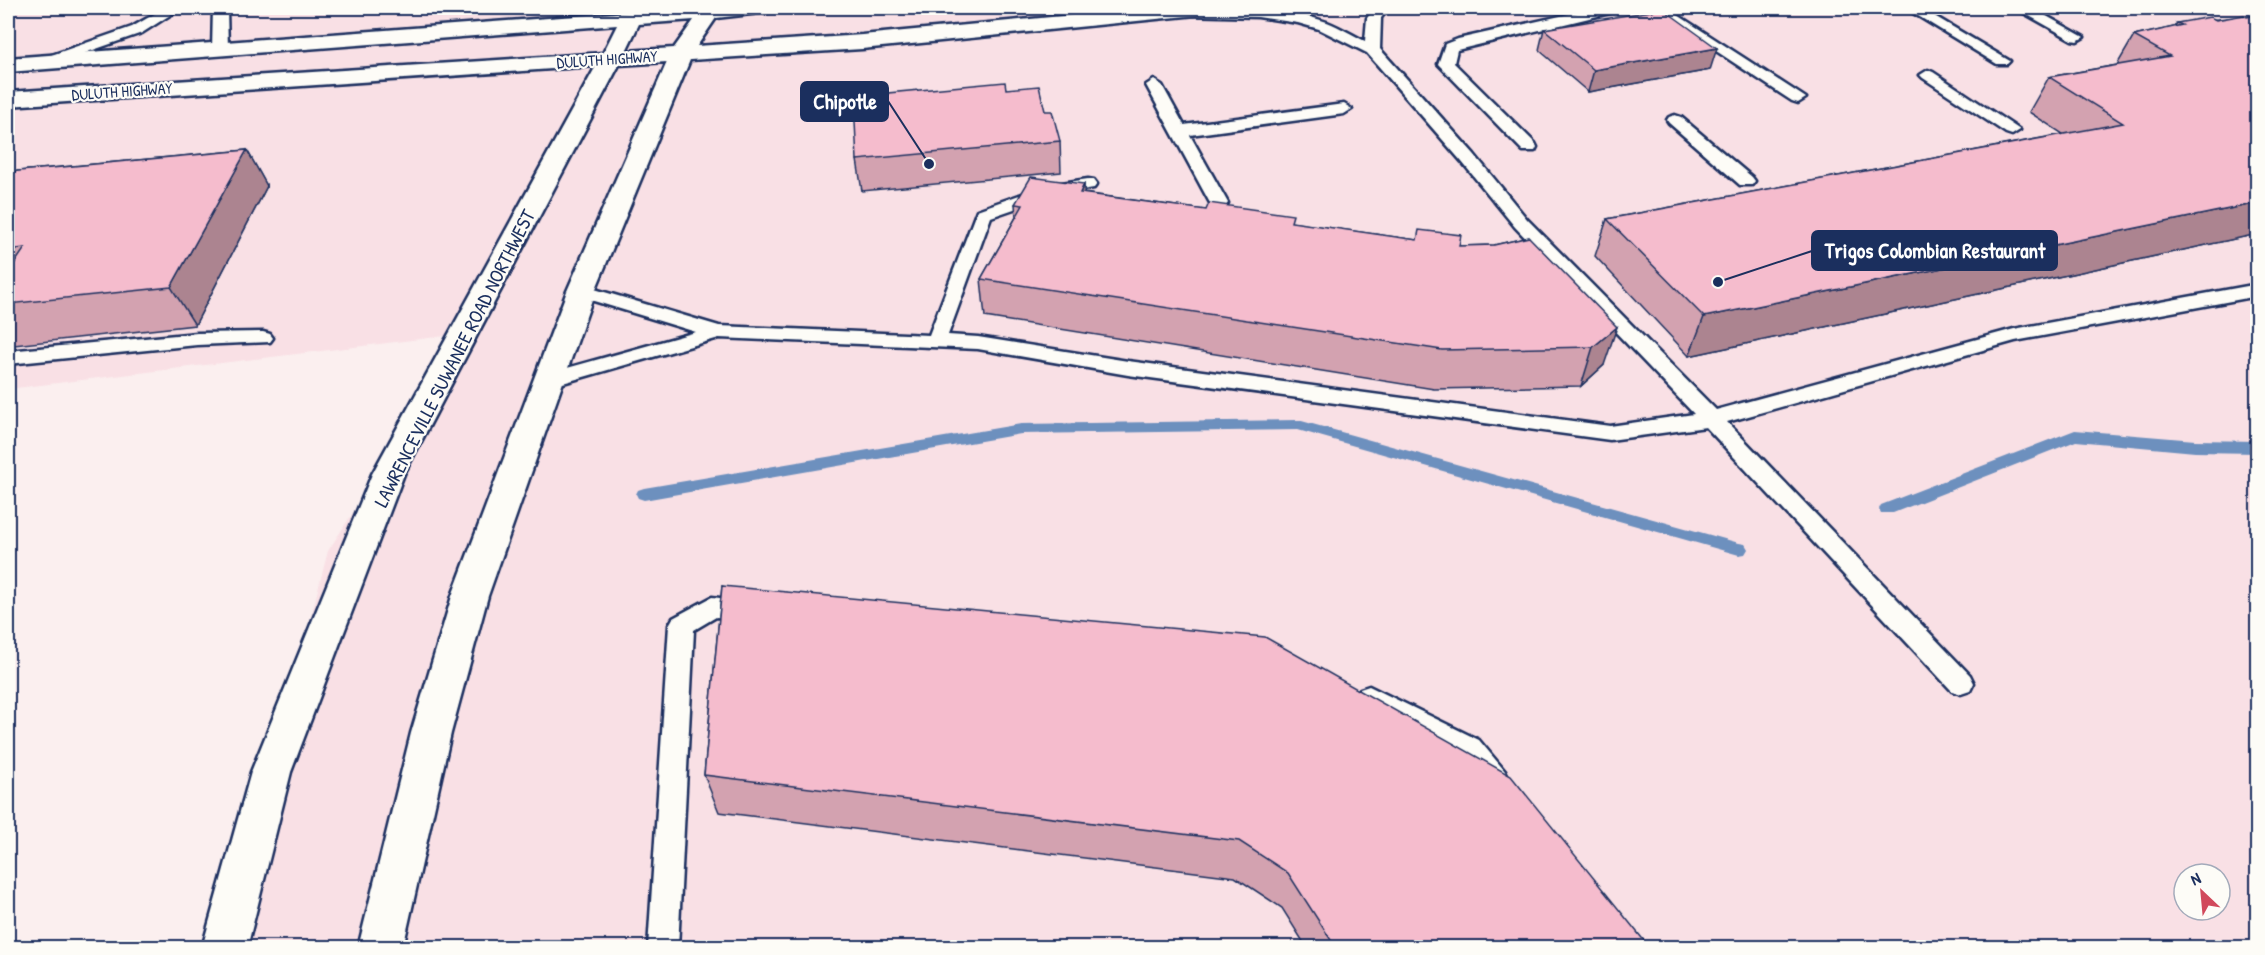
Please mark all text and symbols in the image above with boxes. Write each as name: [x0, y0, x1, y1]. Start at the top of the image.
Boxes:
street label: DULUTH HIGHWAY: [556, 45, 658, 73]
street label: DULUTH HIGHWAY: [71, 77, 173, 105]
callout: Chipotle: [801, 82, 888, 121]
text: Chipotle: [813, 87, 877, 117]
street label: LAWRENCEVILLE SUWANEE ROAD NORTHWEST: [367, 204, 541, 511]
callout: Trigos Colombian Restaurant: [1812, 231, 2057, 270]
text: Trigos Colombian Restaurant: [1824, 236, 2046, 266]
north arrow: [2172, 862, 2232, 922]
text: N: [2187, 867, 2205, 890]

